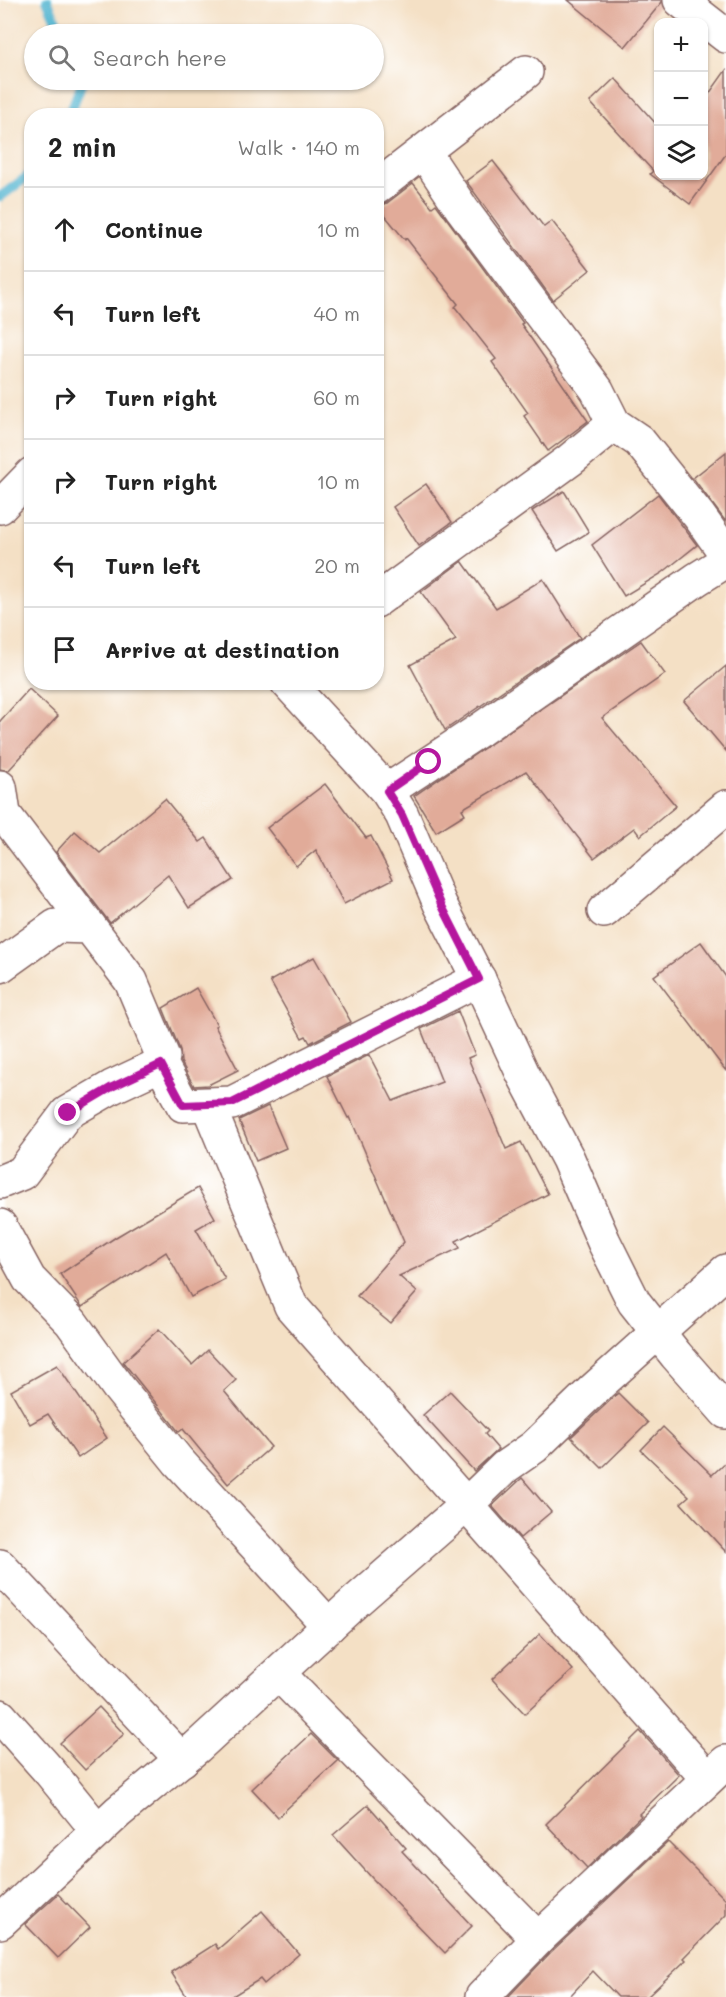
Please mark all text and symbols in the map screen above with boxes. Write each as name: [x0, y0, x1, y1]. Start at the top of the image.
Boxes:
map controls: [654, 18, 708, 180]
button: +: [654, 18, 708, 72]
search box: [24, 24, 384, 90]
icon: search: [45, 41, 78, 74]
text: Search here: [93, 43, 227, 72]
button: −: [654, 72, 708, 126]
button: layers: [654, 126, 708, 180]
text: 2 min: [48, 130, 116, 164]
text: Walk · 140 m: [237, 134, 360, 160]
icon: ahead: [48, 213, 81, 246]
text: Continue: [105, 215, 203, 244]
text: 10 m: [316, 216, 360, 242]
icon: left: [48, 297, 81, 330]
text: Turn left: [105, 299, 201, 328]
text: 40 m: [314, 300, 360, 326]
icon: right: [48, 381, 81, 414]
text: Turn right: [105, 383, 217, 412]
text: 60 m: [313, 384, 360, 410]
icon: right: [48, 465, 81, 498]
text: Turn right: [105, 467, 217, 496]
text: 10 m: [316, 468, 360, 494]
icon: left: [48, 549, 81, 582]
text: Turn left: [105, 551, 201, 580]
text: 20 m: [314, 552, 360, 578]
icon: arrive: [48, 633, 81, 666]
text: Arrive at destination: [105, 635, 340, 664]
route start: [415, 748, 441, 774]
route end: [54, 1099, 80, 1125]

